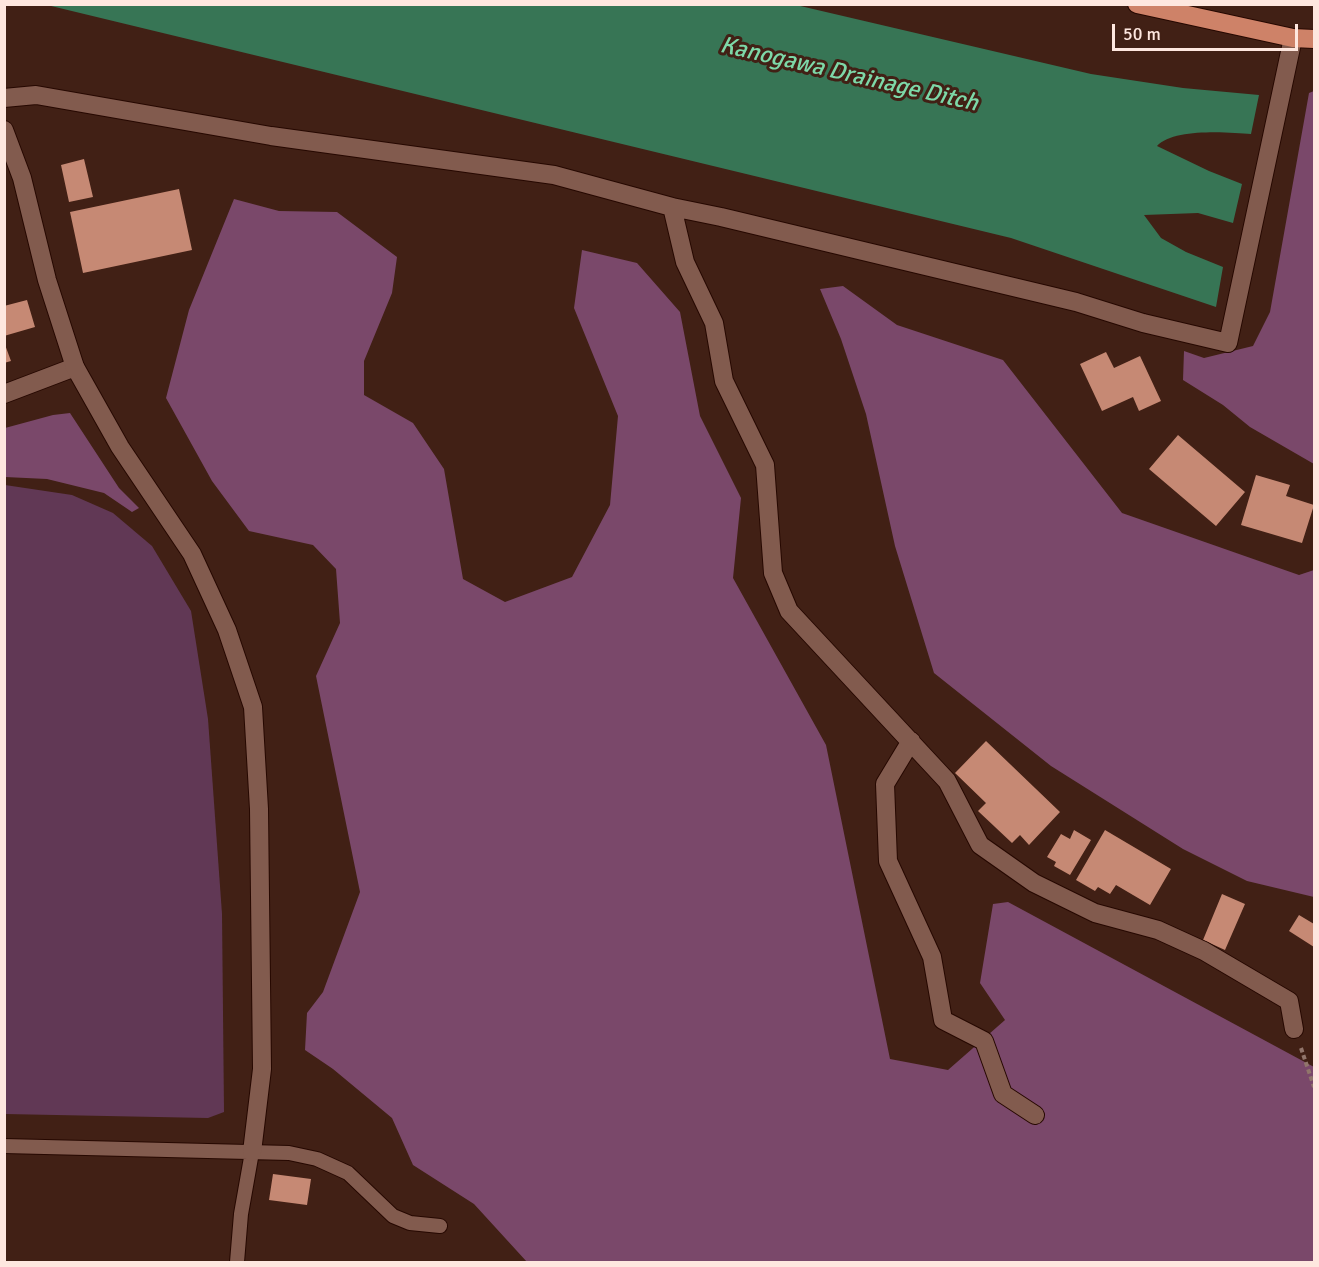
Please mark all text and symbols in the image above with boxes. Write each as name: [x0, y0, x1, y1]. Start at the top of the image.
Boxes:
scale bar: [1115, 12, 1301, 50]
text: 50 m: [1123, 23, 1161, 45]
water label: Kanogawa Drainage Ditch: [717, 31, 981, 119]

